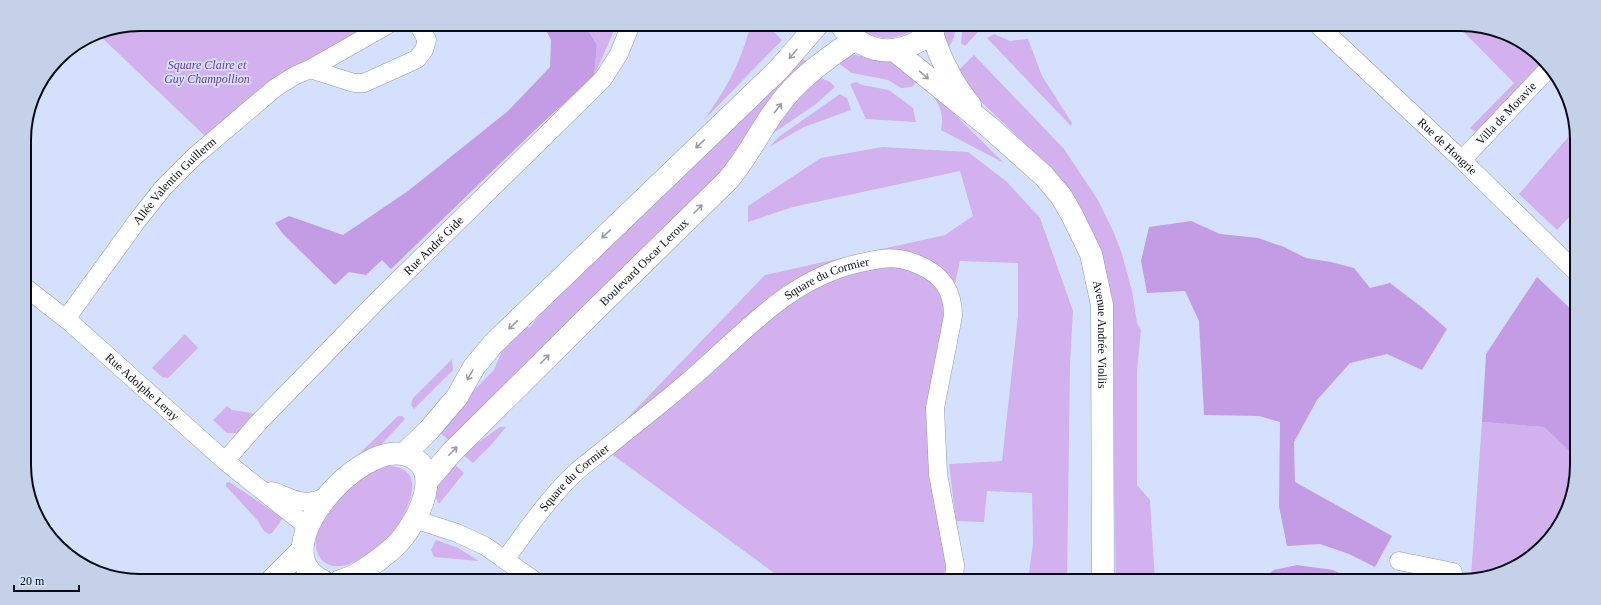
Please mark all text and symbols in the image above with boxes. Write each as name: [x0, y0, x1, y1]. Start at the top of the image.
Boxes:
one-way arrow: [788, 48, 797, 59]
park label: Square Claire et Guy Champollion: [164, 58, 250, 86]
one-way arrow: [919, 70, 929, 80]
street label: Villa de Moravie: [1473, 79, 1539, 148]
one-way arrow: [773, 102, 782, 113]
street label: Rue de Hongrie: [1415, 115, 1480, 178]
street label: Allée Valentin Guillerm: [130, 134, 219, 227]
one-way arrow: [695, 139, 705, 149]
one-way arrow: [693, 204, 703, 214]
street label: Rue André Gide: [401, 213, 466, 278]
street label: Boulevard Oscar Leroux: [597, 216, 691, 309]
one-way arrow: [601, 230, 611, 239]
street label: Square du Cormier: [781, 254, 870, 303]
street label: Avenue Andrée Viollis: [1090, 279, 1109, 389]
one-way arrow: [508, 320, 518, 330]
street label: Rue Adolphe Leray: [103, 350, 182, 423]
one-way arrow: [540, 354, 550, 364]
one-way arrow: [465, 369, 473, 381]
street label: Square du Cormier: [536, 441, 612, 514]
one-way arrow: [449, 446, 458, 456]
scale bar: [14, 567, 79, 593]
text: 20 m: [20, 574, 45, 588]

